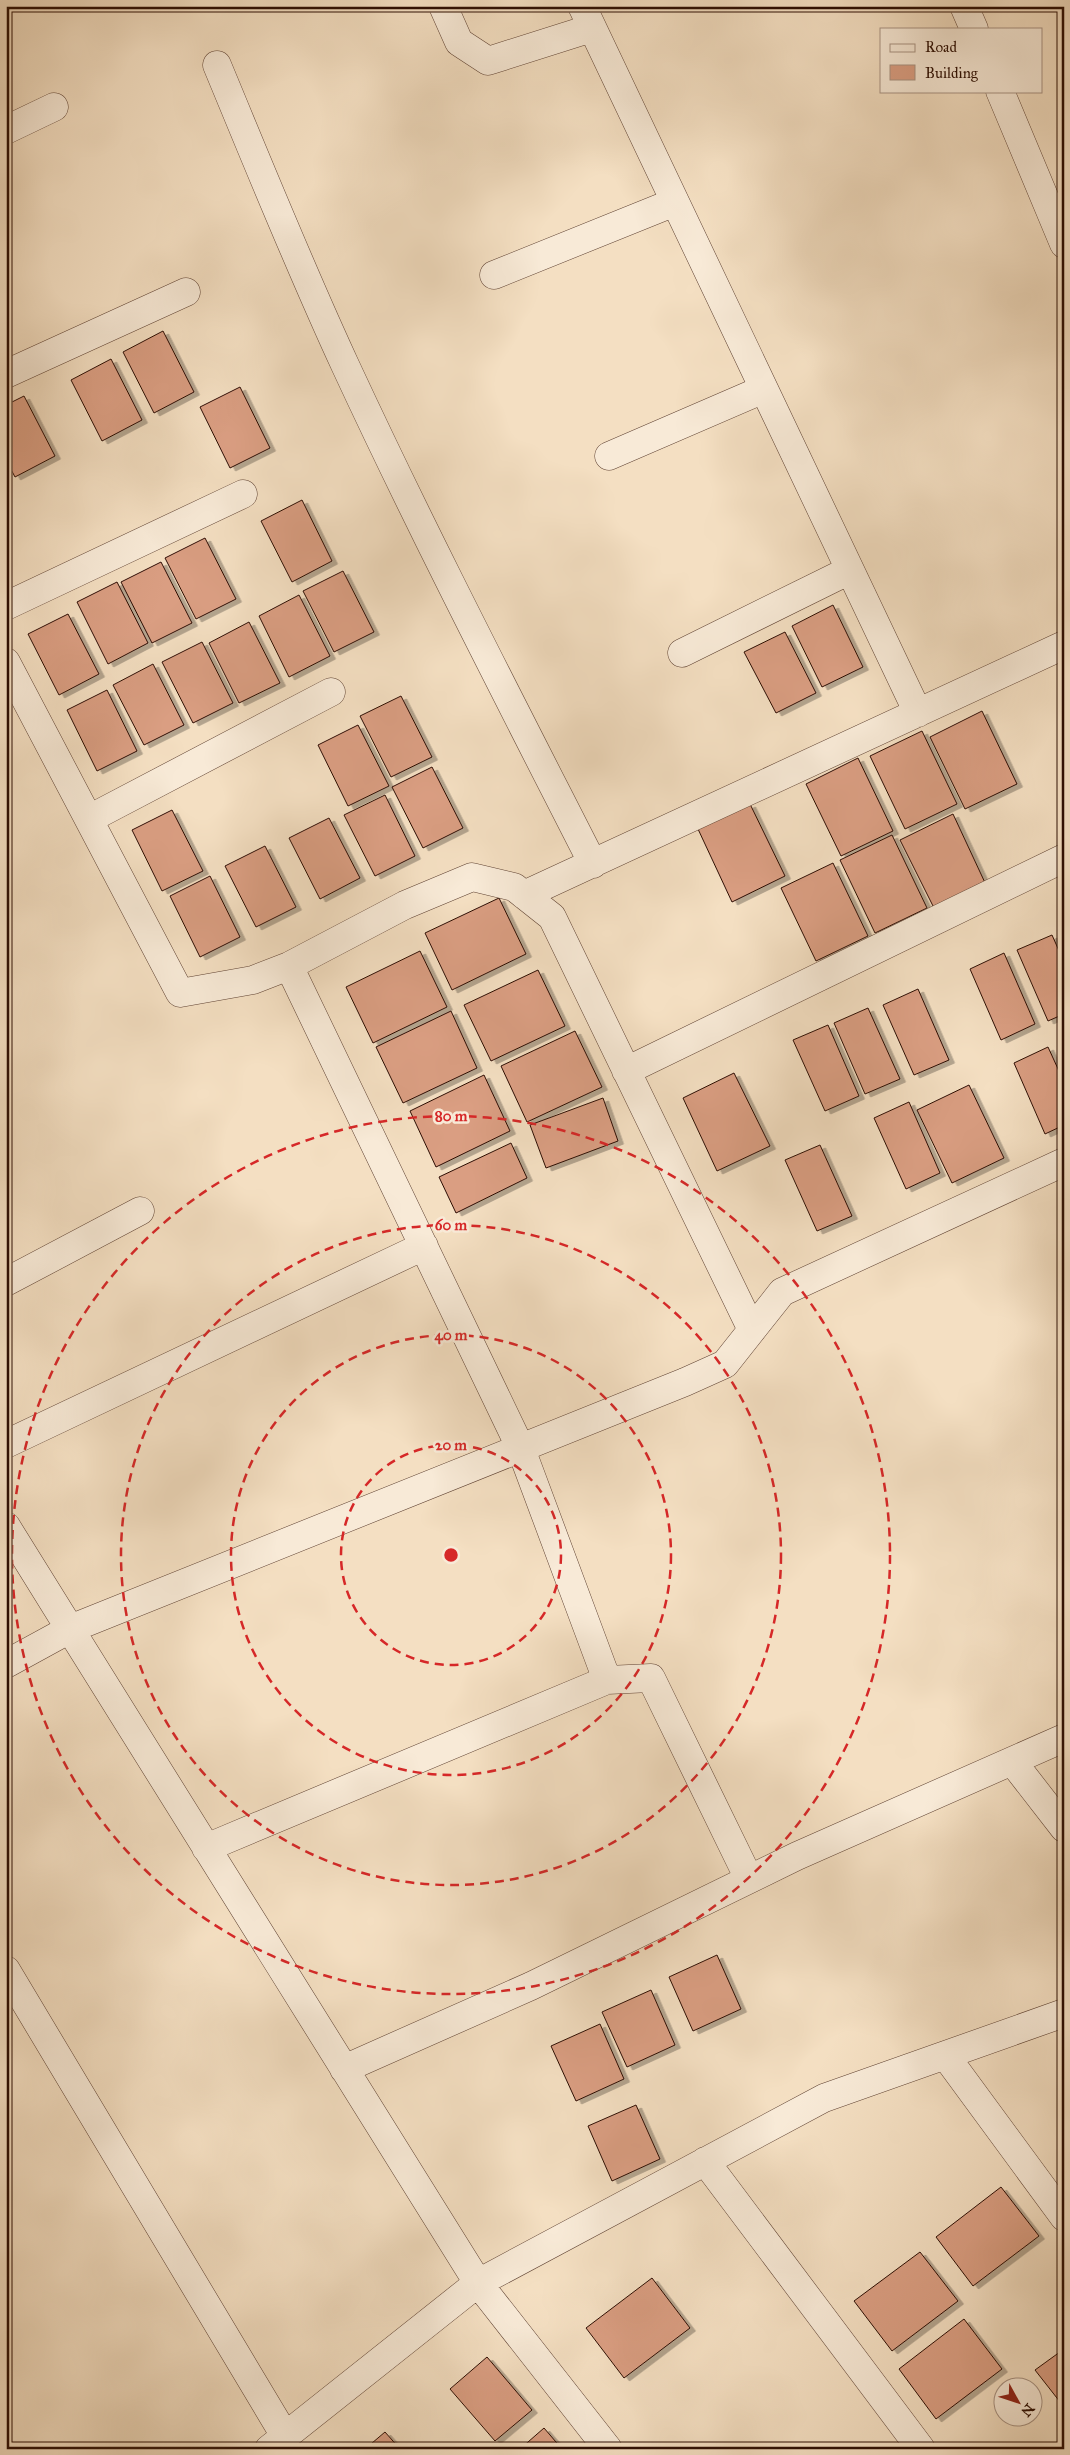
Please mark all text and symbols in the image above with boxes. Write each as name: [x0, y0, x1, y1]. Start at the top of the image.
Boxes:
legend: [880, 28, 1042, 92]
text: Road: [925, 38, 957, 56]
text: Building: [925, 64, 979, 82]
text: 80 m: [435, 1107, 468, 1125]
text: 60 m: [435, 1216, 468, 1234]
text: 40 m: [435, 1326, 468, 1345]
text: 20 m: [435, 1436, 467, 1454]
centre of rings: [442, 1546, 460, 1564]
north arrow: [992, 2378, 1042, 2428]
text: N: [1017, 2400, 1038, 2420]

